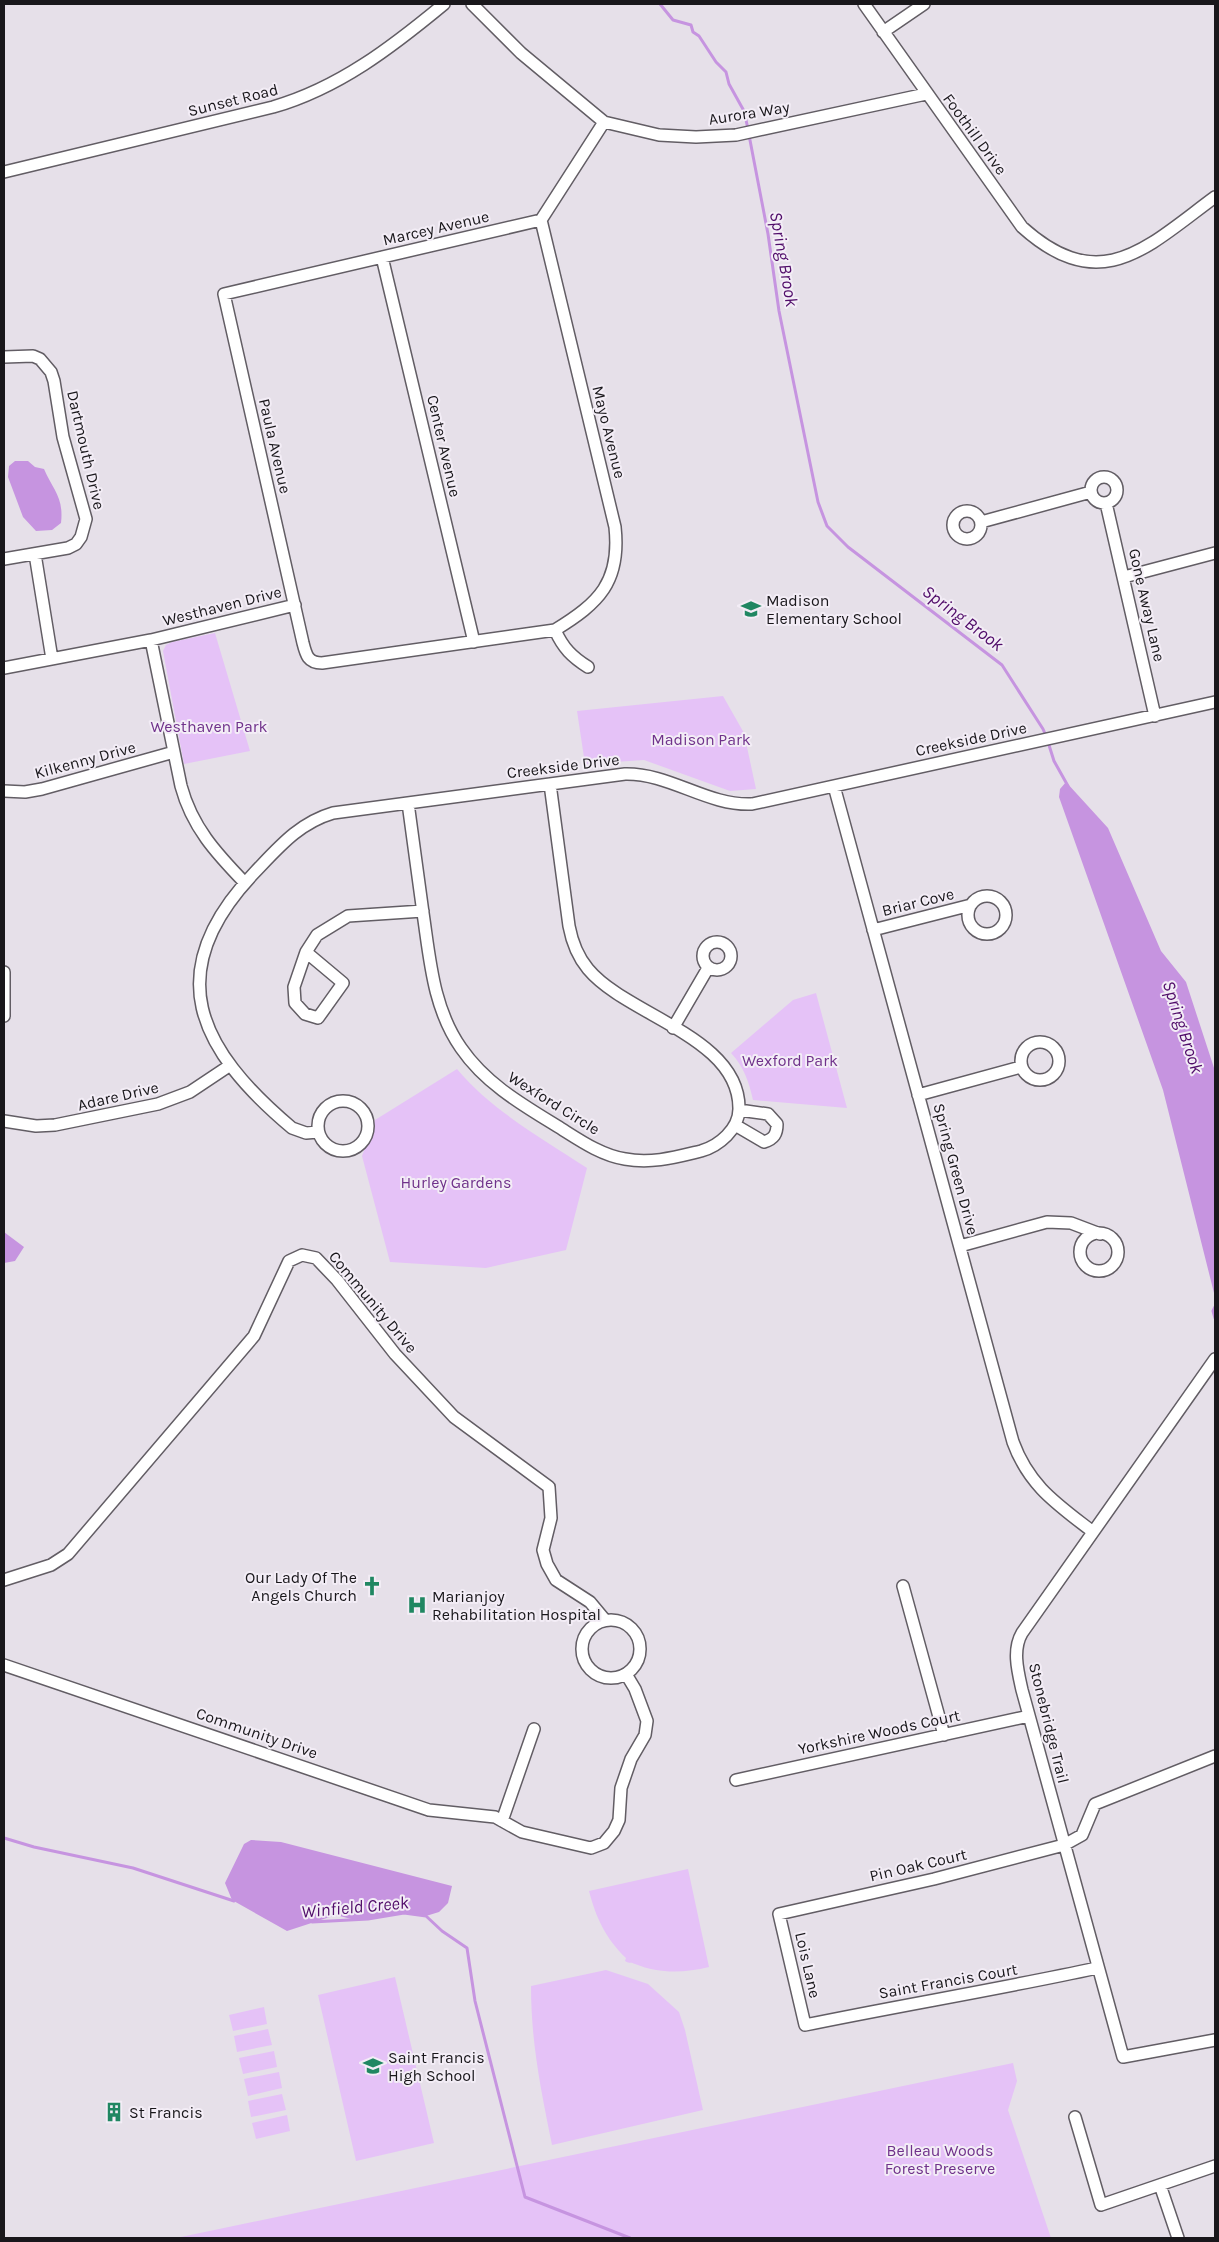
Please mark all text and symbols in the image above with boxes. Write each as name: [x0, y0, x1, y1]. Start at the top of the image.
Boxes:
street label: Sunset Road: [186, 80, 280, 120]
street label: Foothill Drive: [939, 90, 1011, 178]
street label: Aurora Way: [707, 97, 791, 129]
street label: Marcey Avenue: [381, 207, 491, 249]
water label: Spring Brook: [765, 210, 803, 309]
street label: Mayo Avenue: [588, 384, 630, 480]
street label: Dartmouth Drive: [63, 389, 109, 511]
street label: Center Avenue: [423, 393, 465, 499]
street label: Paula Avenue: [255, 397, 295, 495]
street label: Gone Away Lane: [1125, 547, 1169, 663]
water label: Spring Brook: [918, 580, 1009, 656]
street label: Westhaven Drive: [161, 582, 283, 630]
place label: Madison Elementary School: [766, 591, 902, 628]
school or university icon: Madison Elementary School: [740, 598, 762, 620]
park label: Westhaven Park: [150, 717, 268, 736]
street label: Creekside Drive: [914, 718, 1028, 760]
park label: Madison Park: [651, 730, 751, 749]
street label: Kilkenny Drive: [32, 737, 138, 783]
street label: Creekside Drive: [506, 750, 620, 782]
street label: Briar Cove: [880, 884, 956, 920]
water label: Spring Brook: [1158, 978, 1209, 1077]
park label: Wexford Park: [742, 1051, 838, 1070]
street label: Wexford Circle: [505, 1067, 603, 1139]
street label: Adare Drive: [76, 1077, 160, 1115]
street label: Spring Green Drive: [929, 1101, 983, 1237]
park label: Hurley Gardens: [401, 1173, 511, 1192]
street label: Community Drive: [325, 1247, 421, 1357]
place label: Our Lady Of The Angels Church: [245, 1568, 357, 1605]
church icon: Our Lady Of The Angels Church: [361, 1575, 383, 1597]
place label: Marianjoy Rehabilitation Hospital: [432, 1587, 601, 1624]
hospital icon: Marianjoy Rehabilitation Hospital: [406, 1594, 428, 1616]
street label: Stonebridge Trail: [1025, 1661, 1073, 1785]
street label: Community Drive: [194, 1703, 320, 1763]
street label: Yorkshire Woods Court: [796, 1706, 962, 1758]
street label: Pin Oak Court: [868, 1845, 968, 1885]
water label: Winfield Creek: [300, 1891, 410, 1923]
street label: Lois Lane: [791, 1930, 825, 2000]
street label: Saint Francis Court: [877, 1959, 1019, 2003]
place label: Saint Francis High School: [388, 2048, 485, 2085]
school or university icon: Saint Francis High School: [362, 2055, 384, 2077]
building icon: St Francis: [103, 2101, 125, 2123]
place label: St Francis: [129, 2103, 203, 2122]
park label: Belleau Woods Forest Preserve: [885, 2141, 995, 2178]

